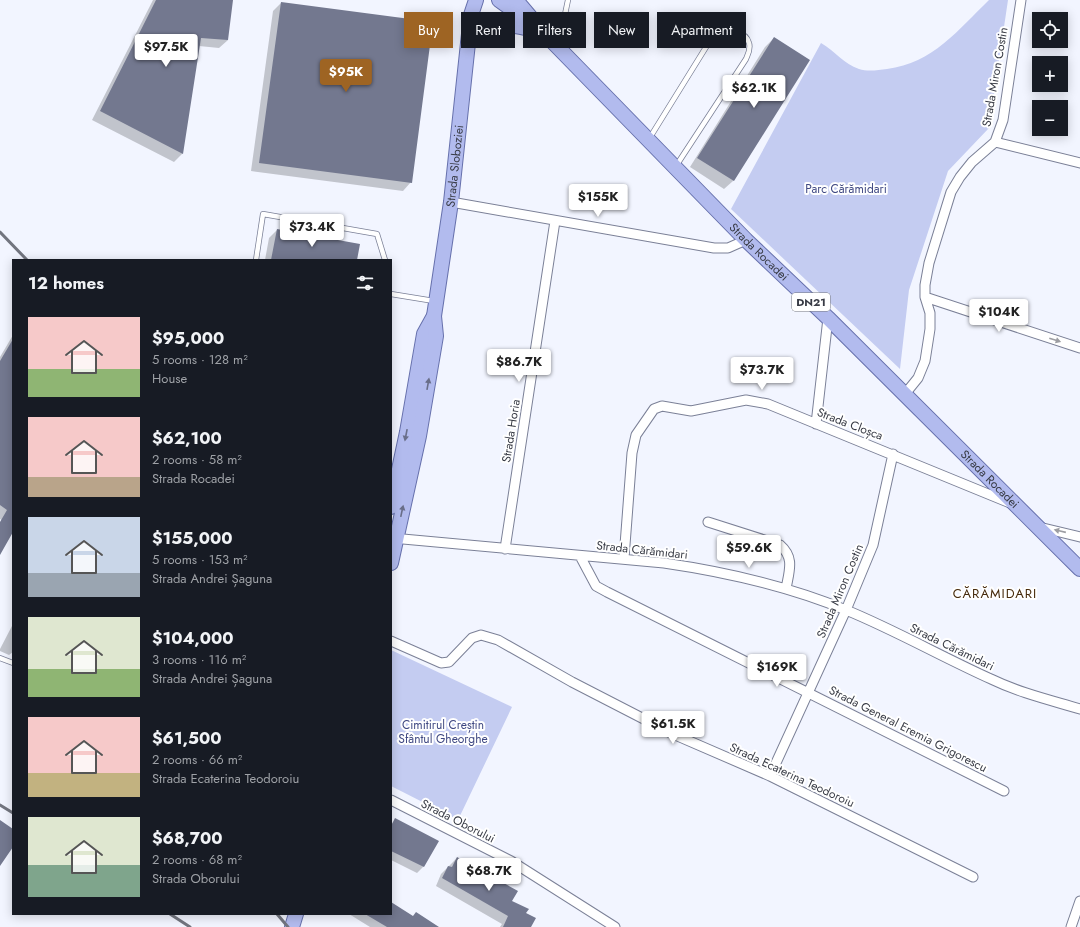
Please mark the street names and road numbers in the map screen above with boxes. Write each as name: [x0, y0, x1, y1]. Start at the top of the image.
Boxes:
street label: Strada Miron Costin: [977, 26, 1013, 128]
street label: Strada Sloboziei: [441, 124, 468, 208]
street label: Strada Rocadei: [725, 219, 793, 285]
road number: DN21: [792, 293, 830, 311]
street label: Strada Horia: [497, 398, 525, 464]
street label: Strada Cloșca: [814, 403, 886, 445]
street label: Strada Rocadei: [956, 446, 1023, 513]
street label: Strada Cărămidari: [595, 536, 689, 564]
street label: Strada Miron Costin: [812, 541, 868, 641]
street label: Strada Cărămidari: [907, 619, 997, 675]
street label: Strada General Eremia Grigorescu: [826, 681, 990, 777]
street label: Strada Ecaterina Teodoroiu: [727, 738, 857, 812]
street label: Strada Oborului: [418, 795, 498, 847]

